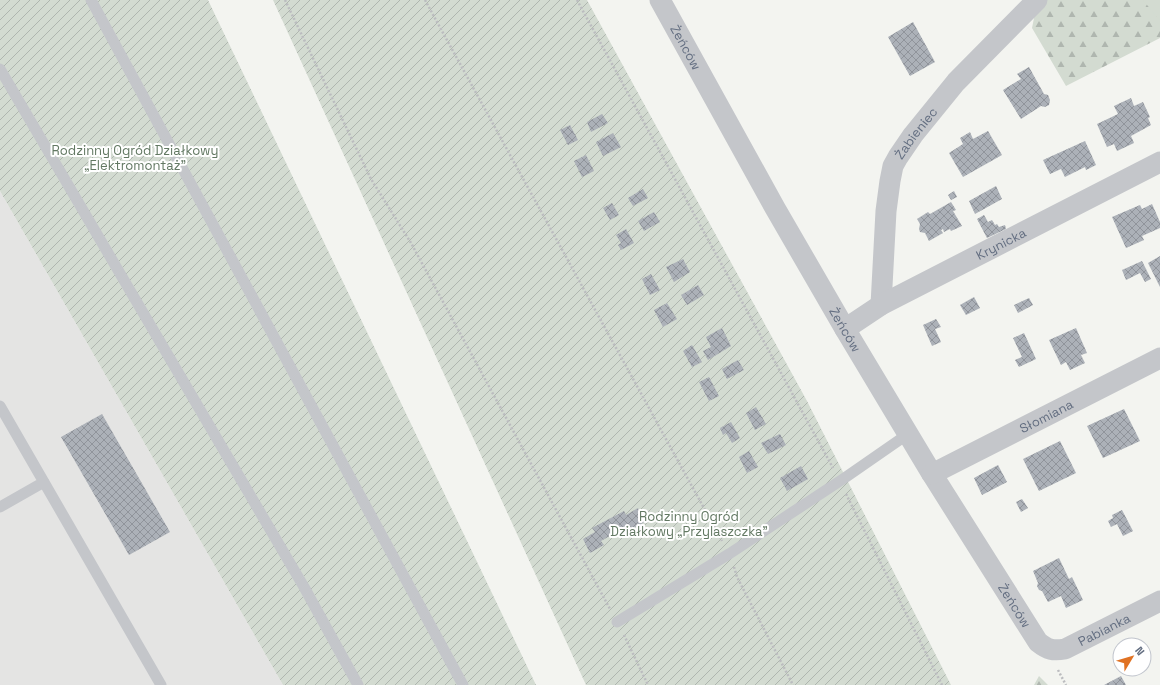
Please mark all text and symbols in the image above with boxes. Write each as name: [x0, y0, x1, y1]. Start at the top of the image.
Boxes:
street label: Żeńców: [667, 22, 705, 73]
street label: Żabieniec: [891, 103, 941, 162]
park label: Rodzinny Ogród Działkowy „Elektromontaż”: [52, 142, 218, 174]
street label: Krynicka: [973, 223, 1029, 263]
street label: Żeńców: [826, 304, 865, 355]
street label: Słomiana: [1016, 395, 1076, 437]
park label: Rodzinny Ogród Działkowy „Przylaszczka”: [610, 508, 768, 540]
street label: Żeńców: [995, 580, 1035, 631]
street label: Pabianka: [1075, 609, 1134, 650]
north arrow: [1112, 637, 1152, 677]
text: N: [1132, 644, 1148, 658]

